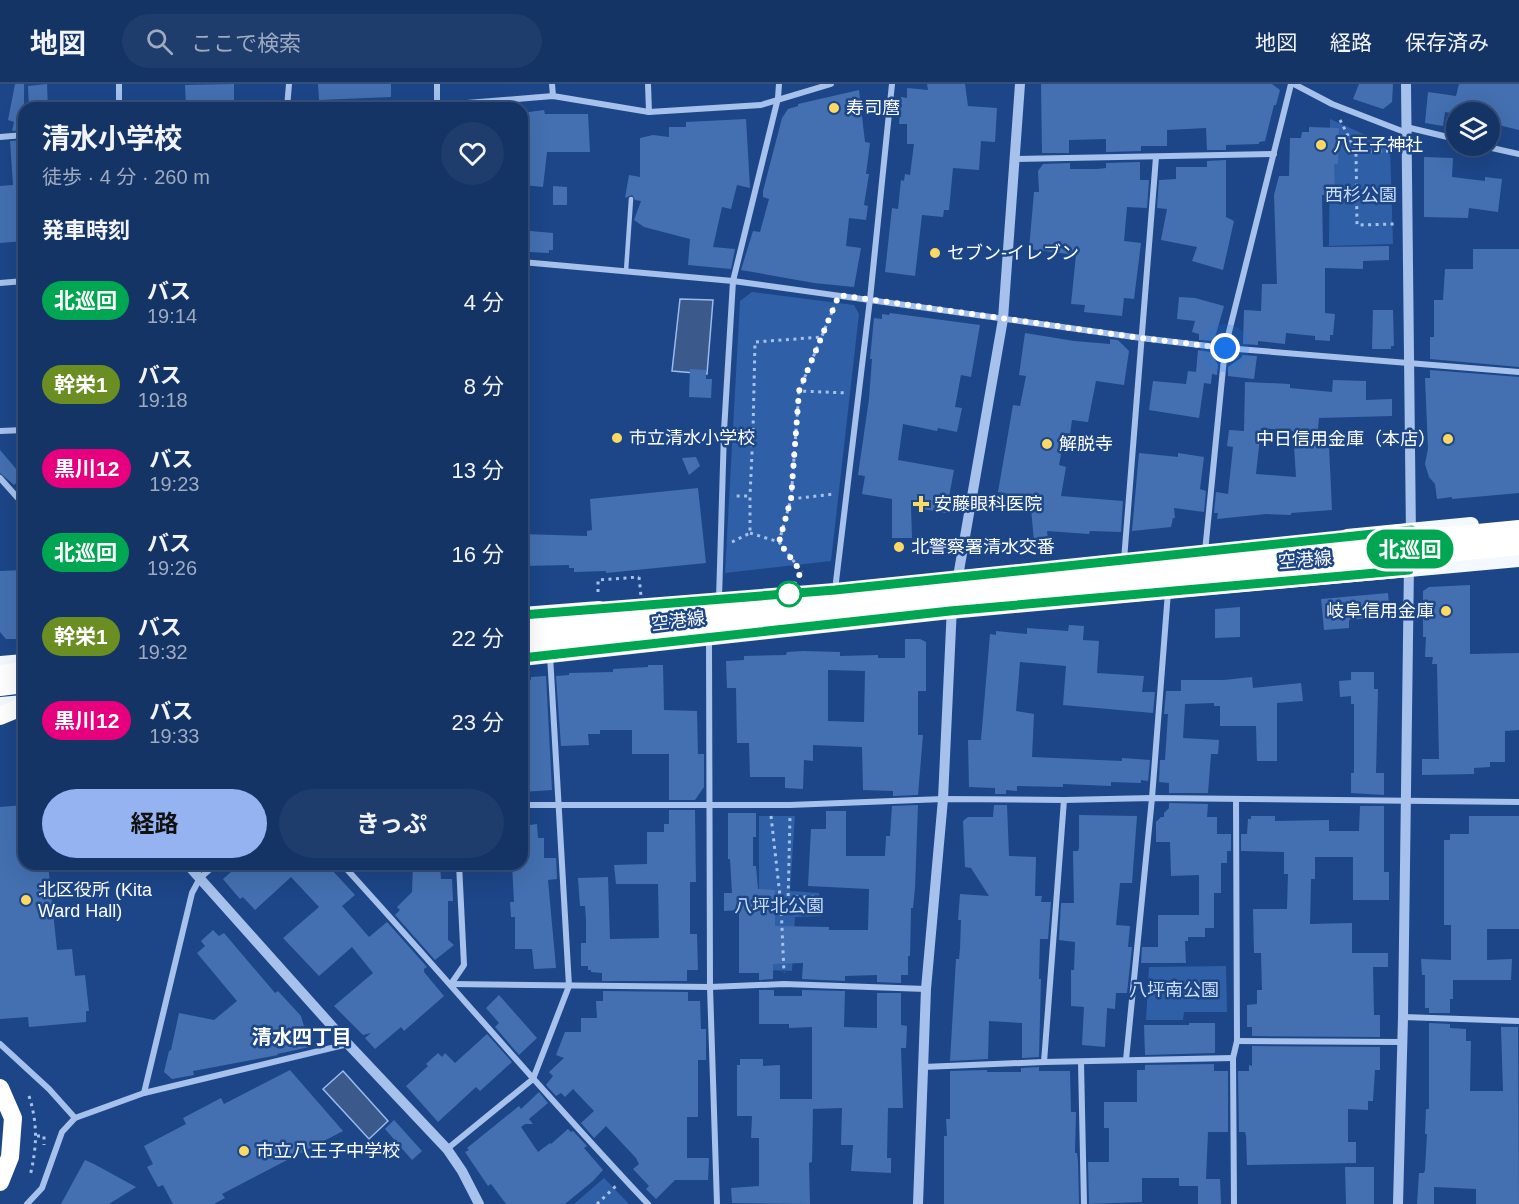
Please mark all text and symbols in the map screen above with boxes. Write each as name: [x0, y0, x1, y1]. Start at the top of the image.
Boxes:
search box: [122, 14, 542, 68]
icon: search: [143, 25, 176, 58]
text: 地図: [30, 28, 86, 59]
text: ここで検索: [191, 31, 301, 56]
text: 地図: [1255, 31, 1297, 54]
text: 経路: [1330, 31, 1372, 54]
text: 保存済み: [1405, 31, 1489, 54]
place label: 寿司麿: [846, 98, 900, 118]
marker: 寿司麿: [827, 101, 841, 115]
map controls: [1446, 102, 1500, 156]
button: layers: [1446, 102, 1500, 156]
button: heart: [441, 122, 504, 185]
text: 清水小学校: [42, 123, 182, 154]
place label: 八王子神社: [1333, 135, 1423, 155]
marker: 八王子神社: [1314, 138, 1328, 152]
text: 徒歩 · 4 分 · 260 m: [42, 166, 210, 188]
park label: 西杉公園: [1325, 185, 1397, 205]
text: 発車時刻: [42, 218, 130, 243]
place label: セブン-イレブン: [947, 243, 1079, 263]
marker: セブン-イレブン: [928, 246, 942, 260]
text: バス: [147, 279, 191, 304]
text: 北巡回: [54, 289, 117, 312]
text: 4 分: [464, 290, 504, 315]
text: 19:14: [147, 305, 197, 327]
your location: [1210, 333, 1240, 363]
text: バス: [138, 363, 182, 388]
text: 幹栄1: [54, 373, 108, 396]
text: 8 分: [464, 374, 504, 399]
text: 19:18: [138, 389, 188, 411]
place label: 市立清水小学校: [629, 428, 755, 448]
place label: 中日信用金庫（本店）: [1256, 429, 1436, 449]
marker: 市立清水小学校: [610, 431, 624, 445]
marker: 中日信用金庫（本店）: [1441, 432, 1455, 446]
place label: 解脱寺: [1059, 434, 1113, 454]
marker: 解脱寺: [1040, 437, 1054, 451]
text: バス: [149, 447, 193, 472]
text: 黒川12: [54, 457, 119, 480]
text: 13 分: [451, 458, 504, 483]
text: 19:23: [149, 473, 199, 495]
place label: 安藤眼科医院: [934, 494, 1042, 514]
marker: 安藤眼科医院: [912, 495, 930, 513]
line badge: 北巡回: [1376, 530, 1444, 568]
text: バス: [147, 531, 191, 556]
place label: 北警察署清水交番: [911, 537, 1055, 557]
text: 北巡回: [1379, 538, 1442, 561]
marker: 北警察署清水交番: [892, 540, 906, 554]
text: 北巡回: [54, 541, 117, 564]
text: 16 分: [451, 542, 504, 567]
street label: 空港線: [1277, 548, 1333, 572]
text: 19:26: [147, 557, 197, 579]
unlabelled marker: [776, 581, 802, 607]
place label: 岐阜信用金庫: [1326, 601, 1434, 621]
marker: 岐阜信用金庫: [1439, 604, 1453, 618]
street label: 空港線: [650, 608, 706, 634]
text: バス: [138, 615, 182, 640]
text: 幹栄1: [54, 625, 108, 648]
text: 22 分: [451, 626, 504, 651]
text: 19:32: [138, 641, 188, 663]
text: バス: [149, 699, 193, 724]
text: 黒川12: [54, 709, 119, 732]
text: 23 分: [451, 710, 504, 735]
text: 19:33: [149, 725, 199, 747]
button: 経路: [42, 789, 267, 858]
button: きっぷ: [279, 789, 504, 858]
place label: 北区役所 (Kita Ward Hall): [38, 880, 153, 921]
marker: 北区役所 (Kita Ward Hall): [19, 893, 33, 907]
park label: 八坪北公園: [734, 896, 824, 916]
park label: 八坪南公園: [1129, 980, 1219, 1000]
district label: 清水四丁目: [252, 1026, 352, 1048]
place label: 市立八王子中学校: [256, 1141, 400, 1161]
marker: 市立八王子中学校: [237, 1144, 251, 1158]

